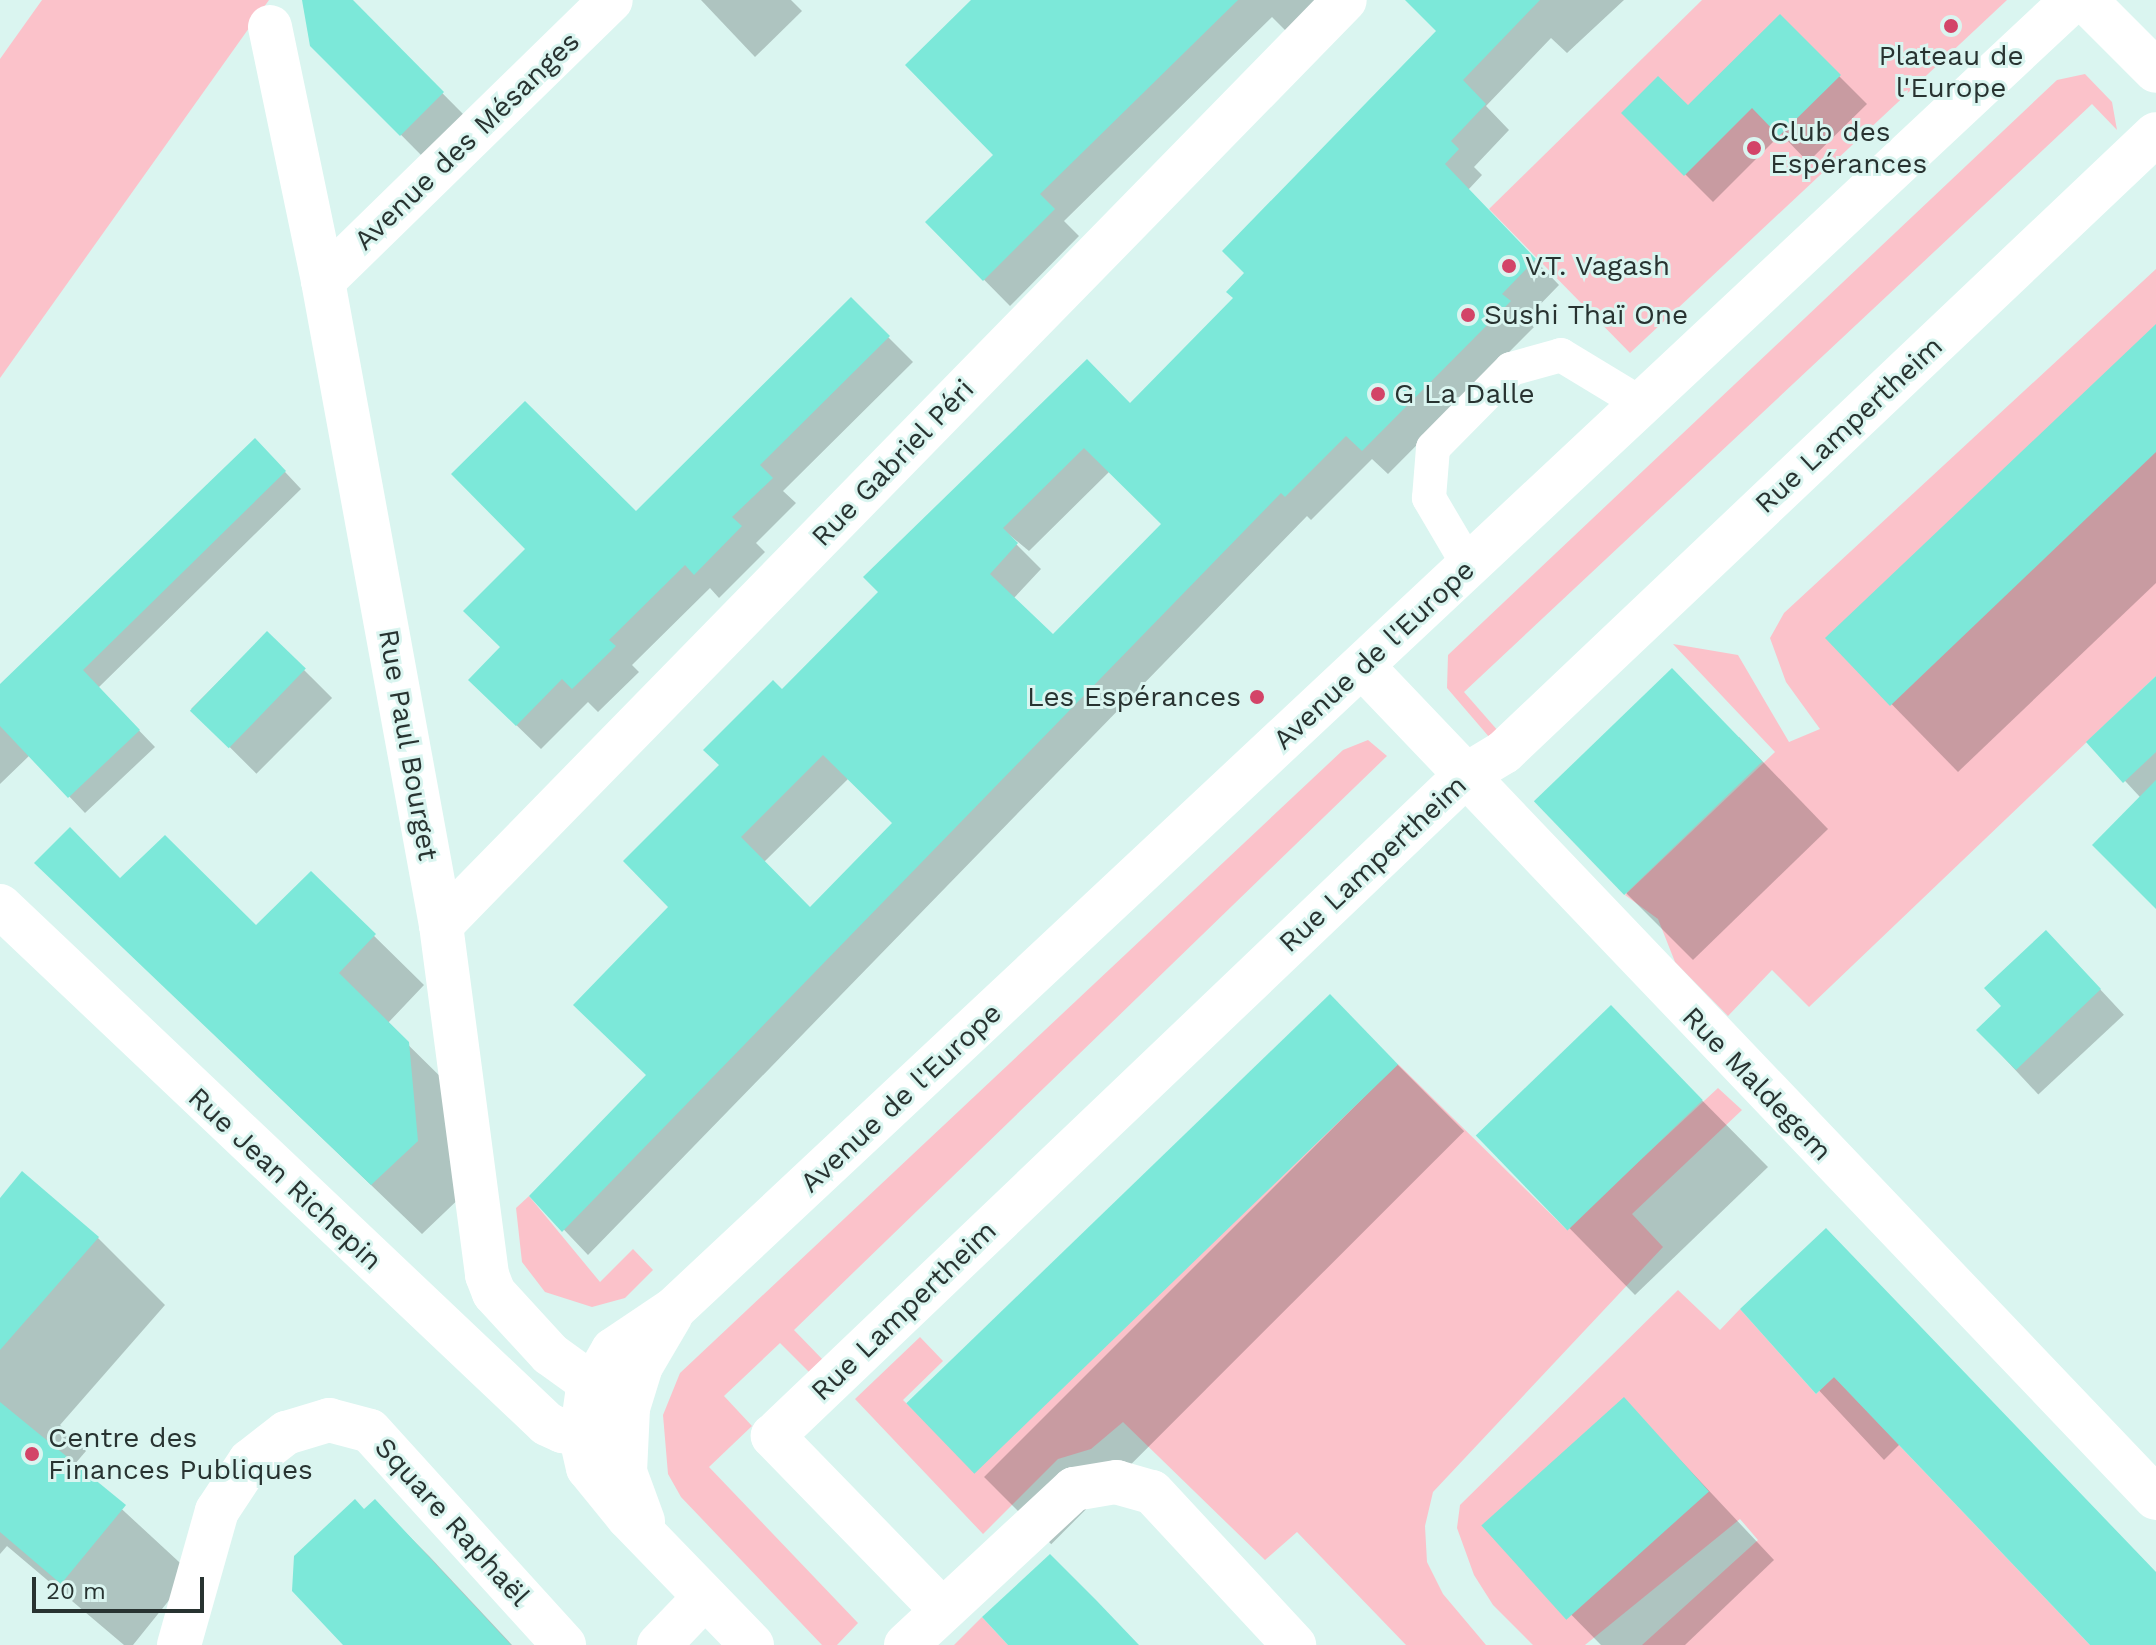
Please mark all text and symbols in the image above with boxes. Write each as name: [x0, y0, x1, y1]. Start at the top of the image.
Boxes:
marker: Plateau de l'Europe: [1942, 17, 1960, 35]
street label: Avenue des Mésanges: [347, 25, 587, 257]
place label: Plateau de l'Europe: [1878, 39, 2024, 105]
place label: Club des Espérances: [1770, 115, 1927, 181]
marker: Club des Espérances: [1745, 139, 1763, 157]
place label: V.T. Vagash: [1525, 249, 1671, 283]
marker: V.T. Vagash: [1500, 257, 1518, 275]
place label: Sushi Thaï One: [1484, 298, 1689, 332]
marker: Sushi Thaï One: [1459, 306, 1477, 324]
street label: Rue Lampertheim: [1748, 329, 1950, 521]
street label: Rue Gabriel Péri: [805, 372, 981, 554]
place label: G La Dalle: [1394, 377, 1535, 411]
marker: G La Dalle: [1369, 385, 1387, 403]
street label: Avenue de l'Europe: [1267, 553, 1481, 757]
street label: Rue Paul Bourget: [371, 626, 445, 864]
place label: Les Espérances: [1027, 680, 1241, 714]
marker: Les Espérances: [1248, 688, 1266, 706]
street label: Rue Lampertheim: [1272, 768, 1474, 960]
street label: Avenue de l'Europe: [794, 996, 1008, 1200]
street label: Rue Maldegem: [1675, 1000, 1839, 1168]
street label: Rue Jean Richepin: [181, 1080, 389, 1278]
street label: Rue Lampertheim: [804, 1214, 1004, 1408]
place label: Centre des Finances Publiques: [48, 1421, 313, 1487]
street label: Square Raphaël: [368, 1431, 536, 1613]
marker: Centre des Finances Publiques: [23, 1445, 41, 1463]
scale bar: [36, 1561, 208, 1611]
text: 20 m: [46, 1577, 106, 1605]

